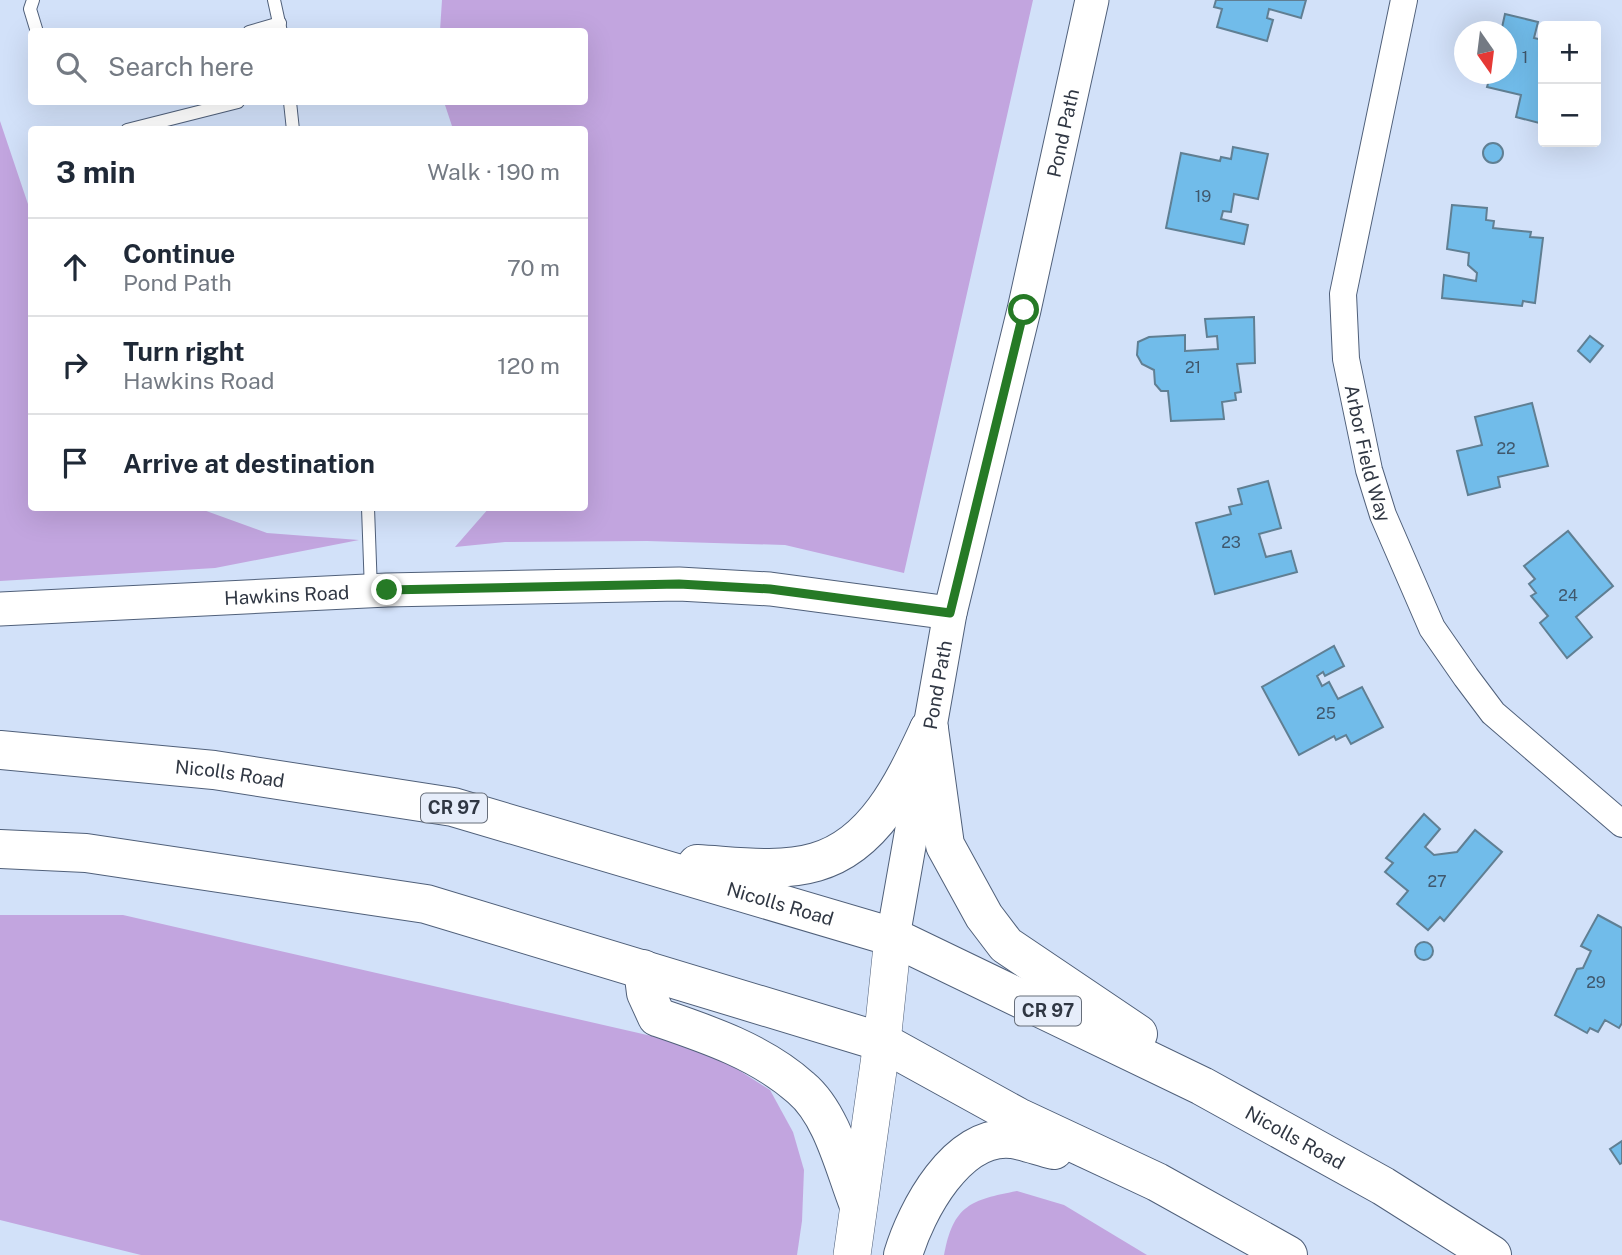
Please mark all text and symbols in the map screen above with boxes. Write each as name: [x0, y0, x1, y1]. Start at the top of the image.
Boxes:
north arrow: [1454, 21, 1517, 84]
map controls: [1538, 21, 1601, 147]
button: +: [1538, 21, 1601, 84]
search box: [28, 28, 588, 105]
icon: search: [52, 48, 90, 86]
house number: 1: [1522, 48, 1528, 67]
text: Search here: [108, 51, 254, 82]
button: −: [1538, 84, 1601, 147]
street label: Pond Path: [1042, 87, 1083, 179]
text: 3 min: [56, 154, 135, 190]
text: Walk · 190 m: [427, 158, 560, 185]
house number: 19: [1195, 187, 1211, 206]
text: Continue: [123, 238, 235, 269]
icon: ahead: [56, 248, 94, 286]
text: 70 m: [507, 254, 560, 281]
text: Pond Path: [123, 269, 232, 296]
route start: [1008, 294, 1039, 325]
text: Turn right: [123, 336, 245, 367]
icon: right: [56, 346, 94, 384]
text: 120 m: [497, 352, 560, 379]
house number: 21: [1185, 358, 1201, 377]
text: Hawkins Road: [123, 367, 274, 394]
street label: Arbor Field Way: [1341, 383, 1396, 525]
house number: 22: [1496, 439, 1516, 458]
icon: arrive: [56, 444, 94, 482]
text: Arrive at destination: [123, 448, 375, 479]
house number: 23: [1221, 533, 1241, 552]
route end: [371, 574, 402, 605]
street label: Hawkins Road: [224, 581, 350, 609]
house number: 24: [1558, 586, 1578, 605]
street label: Pond Path: [919, 639, 956, 731]
house number: 25: [1316, 704, 1336, 723]
street label: Nicolls Road: [174, 755, 286, 792]
road number: CR 97: [421, 794, 487, 822]
house number: 27: [1427, 872, 1447, 891]
street label: Nicolls Road: [724, 878, 836, 930]
house number: 29: [1586, 973, 1606, 992]
road number: CR 97: [1015, 996, 1081, 1026]
street label: Nicolls Road: [1242, 1101, 1349, 1174]

